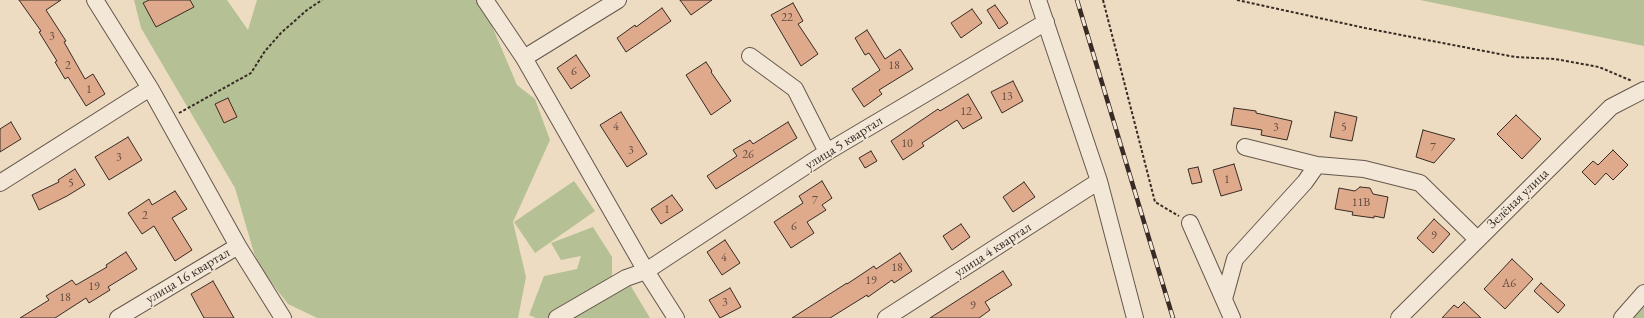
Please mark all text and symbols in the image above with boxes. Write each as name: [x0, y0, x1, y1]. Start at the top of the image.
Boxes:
house number: 22: [781, 11, 793, 25]
house number: 3: [49, 30, 55, 44]
house number: 2: [65, 59, 71, 73]
house number: 18: [888, 59, 900, 73]
house number: 6: [571, 65, 577, 79]
house number: 1: [86, 83, 92, 97]
house number: 13: [1001, 90, 1013, 104]
house number: 12: [960, 105, 972, 119]
street label: улица 5 квартал: [802, 112, 886, 174]
house number: 4: [613, 120, 619, 134]
house number: 5: [1341, 120, 1347, 134]
house number: 3: [1273, 121, 1279, 135]
house number: 10: [901, 137, 913, 151]
house number: 7: [1430, 141, 1436, 155]
house number: 3: [628, 144, 634, 158]
house number: 26: [742, 148, 754, 162]
house number: 3: [116, 151, 122, 165]
street label: Зелёная улица: [1484, 165, 1552, 233]
house number: 1: [1224, 173, 1230, 187]
house number: 5: [68, 176, 74, 190]
house number: 7: [812, 194, 818, 208]
house number: 11В: [1352, 196, 1370, 210]
house number: 1: [664, 203, 670, 217]
house number: 2: [142, 209, 148, 223]
street label: улица 4 квартал: [951, 219, 1035, 281]
house number: 6: [791, 220, 797, 234]
house number: 9: [1431, 229, 1437, 243]
street label: улица 16 квартал: [143, 244, 233, 308]
house number: 4: [721, 251, 727, 265]
house number: 18: [891, 261, 903, 275]
house number: 19: [865, 274, 877, 288]
house number: А6: [1502, 277, 1516, 291]
house number: 19: [88, 280, 100, 294]
house number: 18: [59, 291, 71, 305]
house number: 3: [722, 296, 728, 310]
house number: 9: [970, 299, 976, 313]

